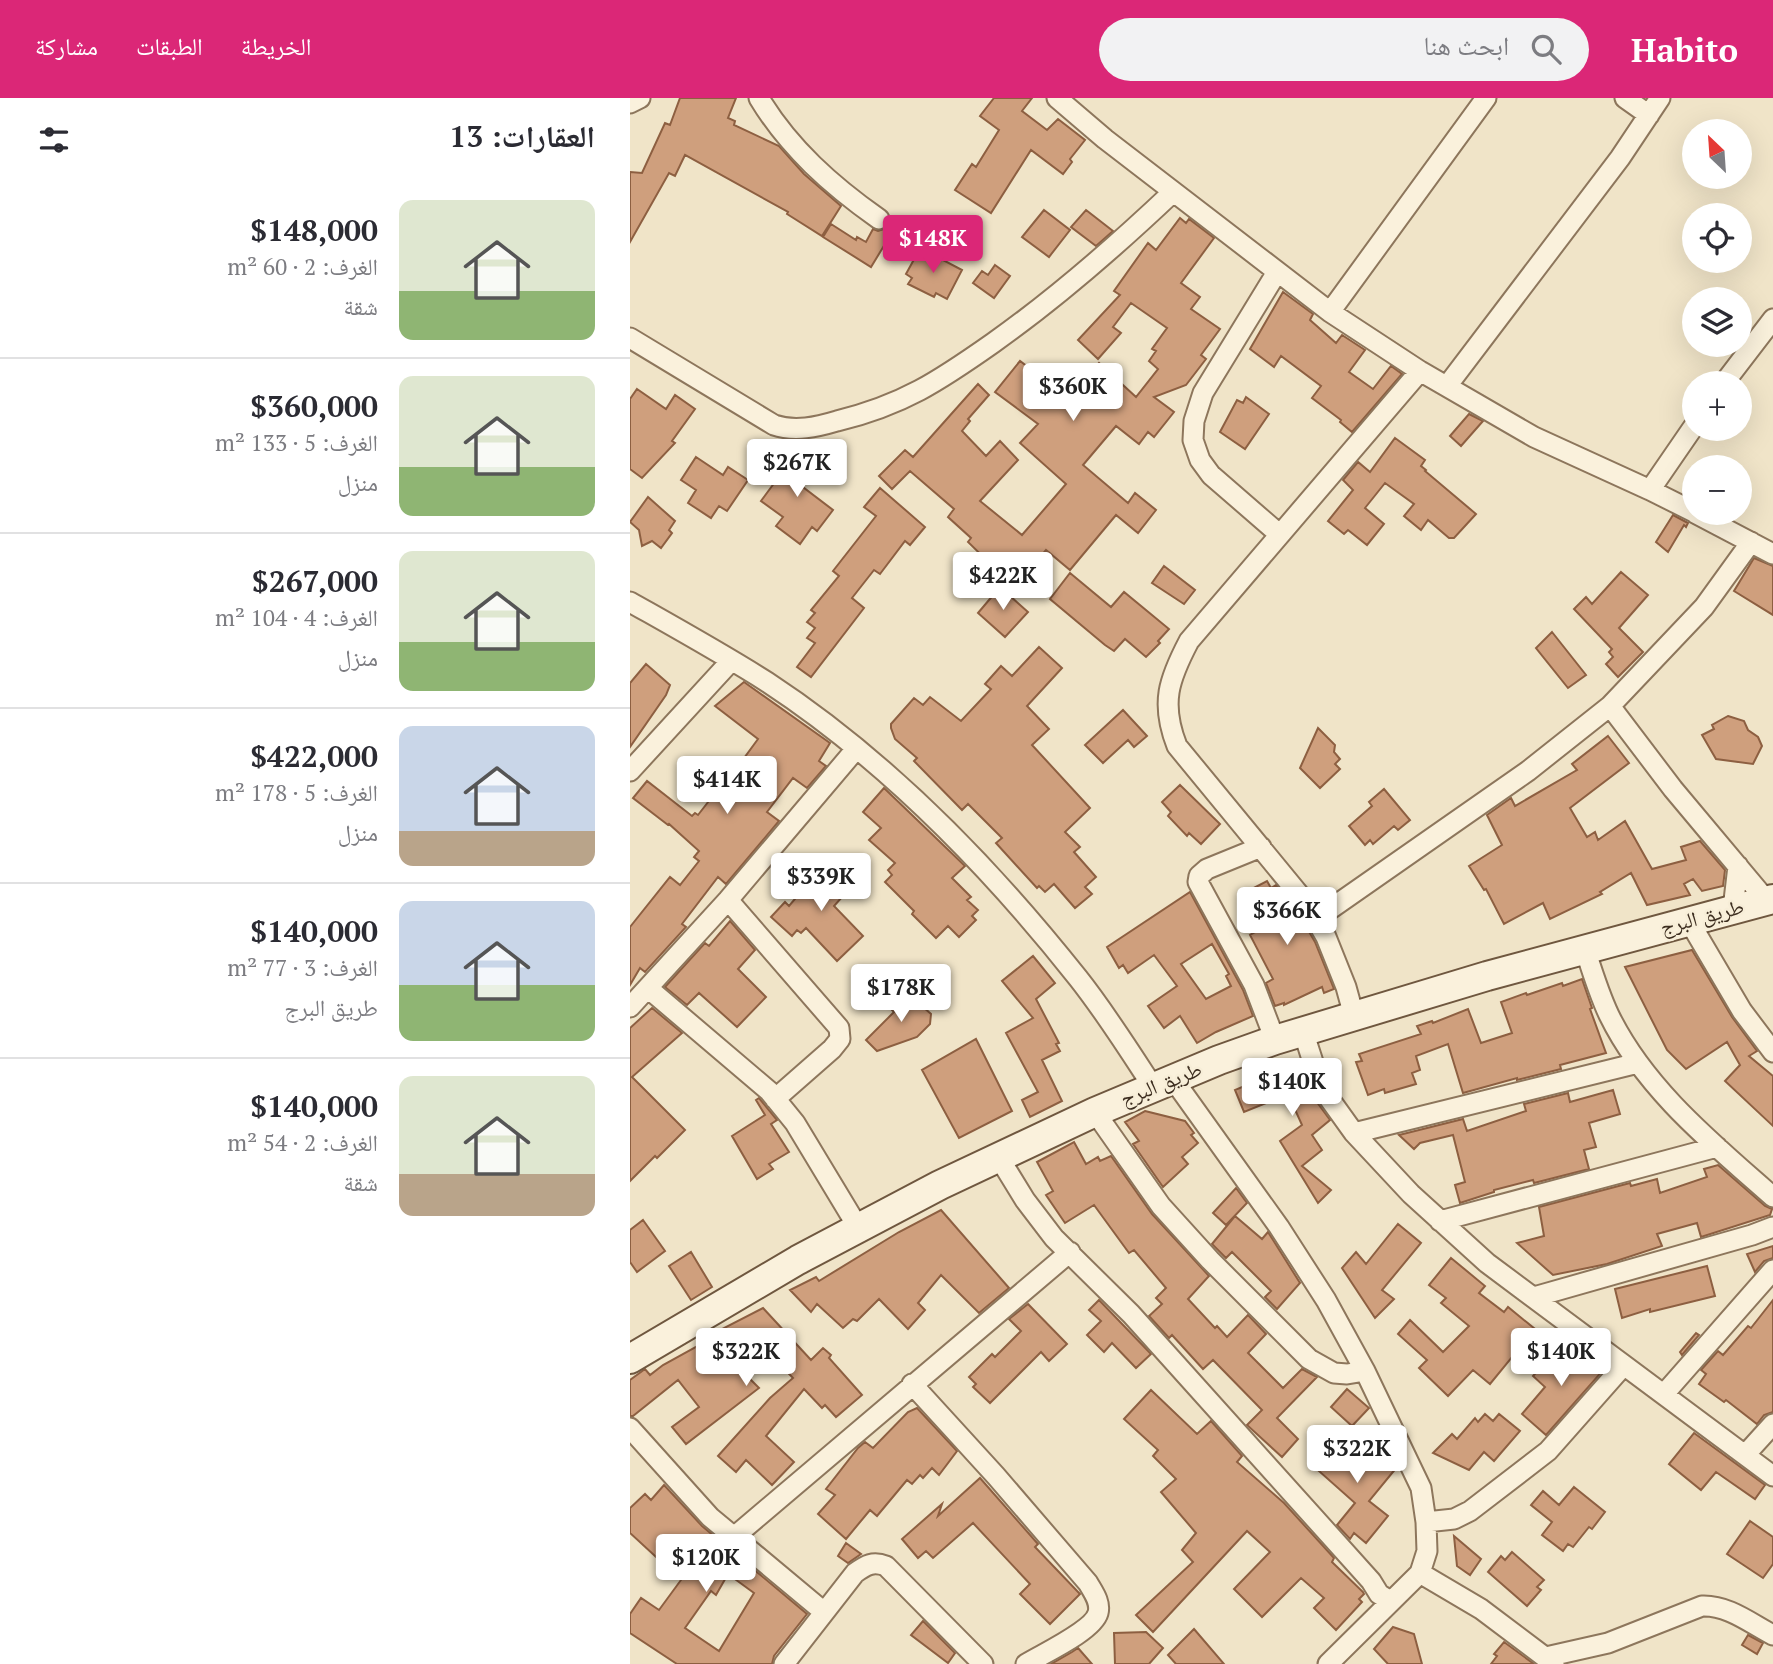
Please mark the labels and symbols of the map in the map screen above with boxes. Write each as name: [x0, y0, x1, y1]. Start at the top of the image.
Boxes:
north arrow: [1682, 119, 1752, 189]
pin: $148K: [884, 216, 982, 275]
pin: $360K: [1024, 364, 1122, 423]
pin: $267K: [748, 440, 846, 499]
pin: $422K: [954, 552, 1052, 612]
pin: $414K: [678, 756, 776, 816]
pin: $339K: [772, 854, 870, 913]
pin: $366K: [1238, 888, 1336, 947]
street label: طريق البرج: [1657, 891, 1747, 941]
pin: $178K: [852, 964, 950, 1024]
street label: طريق البرج: [1116, 1054, 1206, 1112]
pin: $140K: [1243, 1058, 1341, 1118]
pin: $322K: [697, 1328, 795, 1388]
pin: $140K: [1512, 1328, 1610, 1388]
pin: $322K: [1308, 1426, 1406, 1485]
pin: $120K: [657, 1534, 755, 1594]

